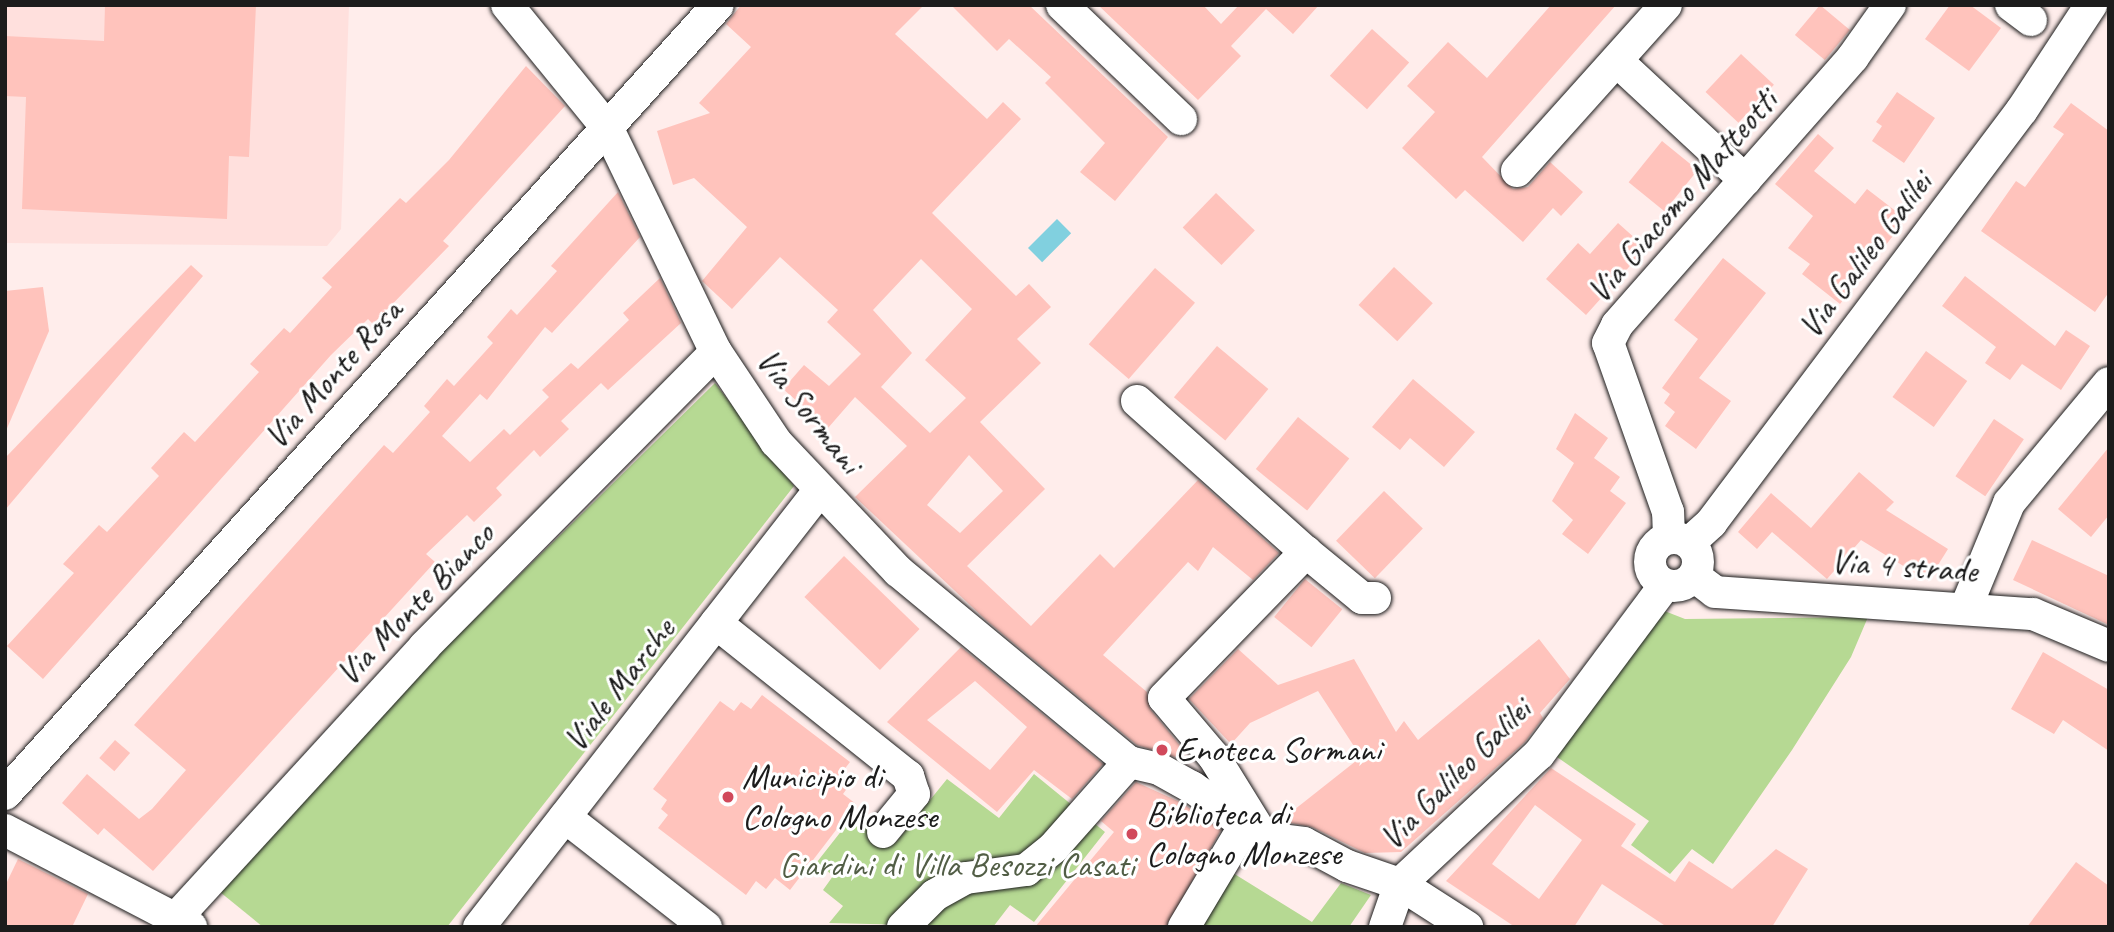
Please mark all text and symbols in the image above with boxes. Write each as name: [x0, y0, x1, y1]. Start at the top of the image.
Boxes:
street label: Via Giacomo Matteotti: [1578, 81, 1786, 311]
street label: Via Galileo Galilei: [1789, 163, 1941, 347]
street label: Via Monte Rosa: [255, 290, 411, 458]
street label: Via Sormani: [748, 341, 870, 481]
street label: Via Monte Bianco: [327, 514, 503, 694]
street label: Via 4 strade: [1829, 540, 1979, 592]
street label: Viale Marche: [554, 611, 684, 759]
street label: Via Galileo Galilei: [1370, 689, 1540, 859]
place label: Enoteca Sormani: [1176, 729, 1381, 771]
marker: Enoteca Sormani: [1154, 742, 1170, 758]
place label: Municipio di Cologno Monzese: [742, 756, 937, 838]
marker: Municipio di Cologno Monzese: [720, 789, 736, 805]
place label: Biblioteca di Cologno Monzese: [1146, 793, 1341, 875]
marker: Biblioteca di Cologno Monzese: [1124, 826, 1140, 842]
park label: Giardini di Villa Besozzi Casati: [779, 844, 1135, 886]

